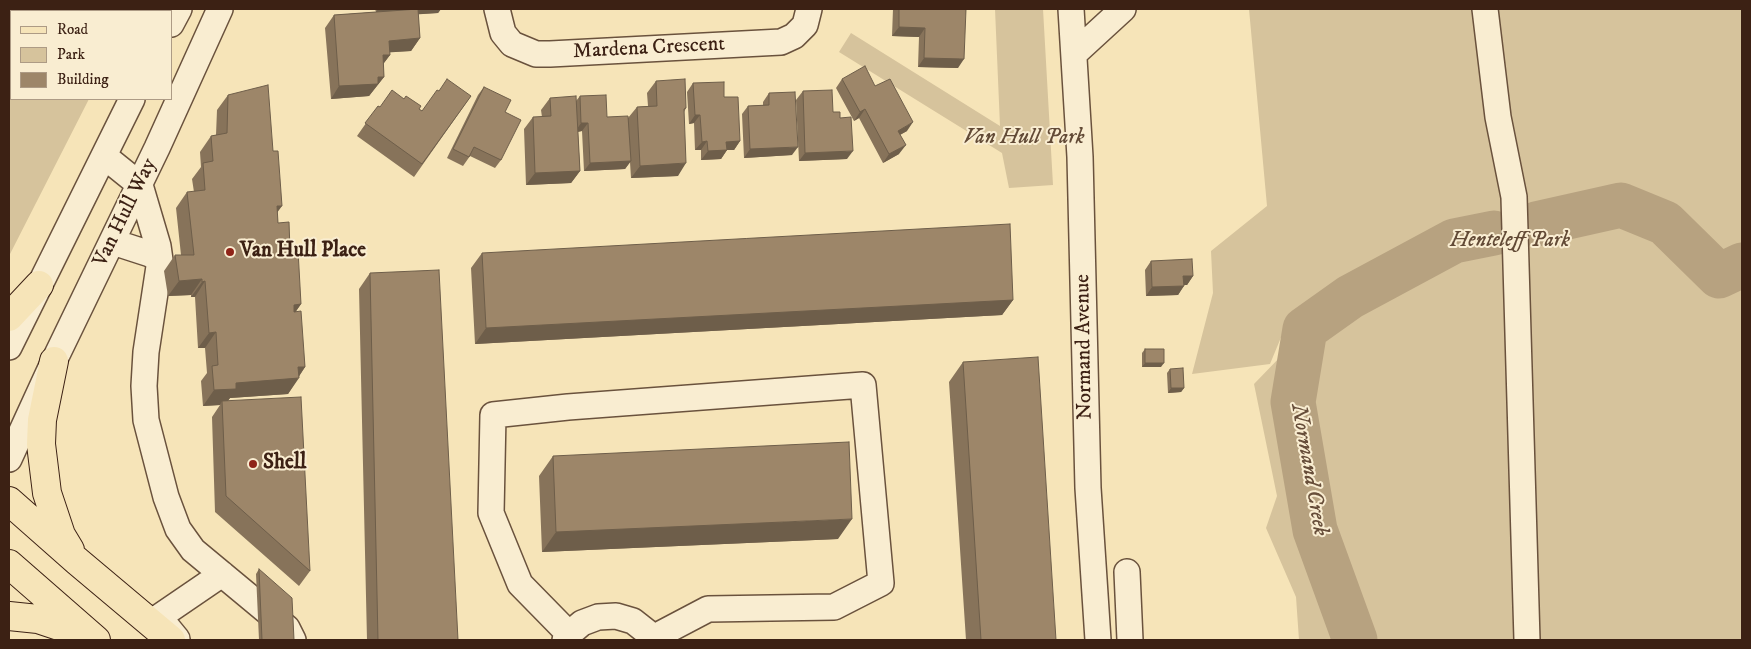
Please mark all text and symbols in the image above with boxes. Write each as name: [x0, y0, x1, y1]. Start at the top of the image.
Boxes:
legend: [10, 10, 172, 100]
text: Road: [57, 20, 88, 39]
street label: Mardena Crescent: [572, 32, 726, 66]
text: Park: [57, 45, 85, 64]
text: Building: [57, 70, 109, 89]
park label: Van Hull Park: [963, 126, 1085, 152]
street label: Van Hull Way: [89, 155, 163, 271]
park label: Henteleff Park: [1450, 229, 1570, 255]
place label: Van Hull Place: [240, 239, 366, 265]
marker: Van Hull Place: [224, 246, 236, 258]
street label: Normand Avenue: [1071, 274, 1099, 420]
water label: Normand Creek: [1283, 402, 1333, 538]
place label: Shell: [263, 451, 306, 477]
marker: Shell: [247, 458, 259, 470]

